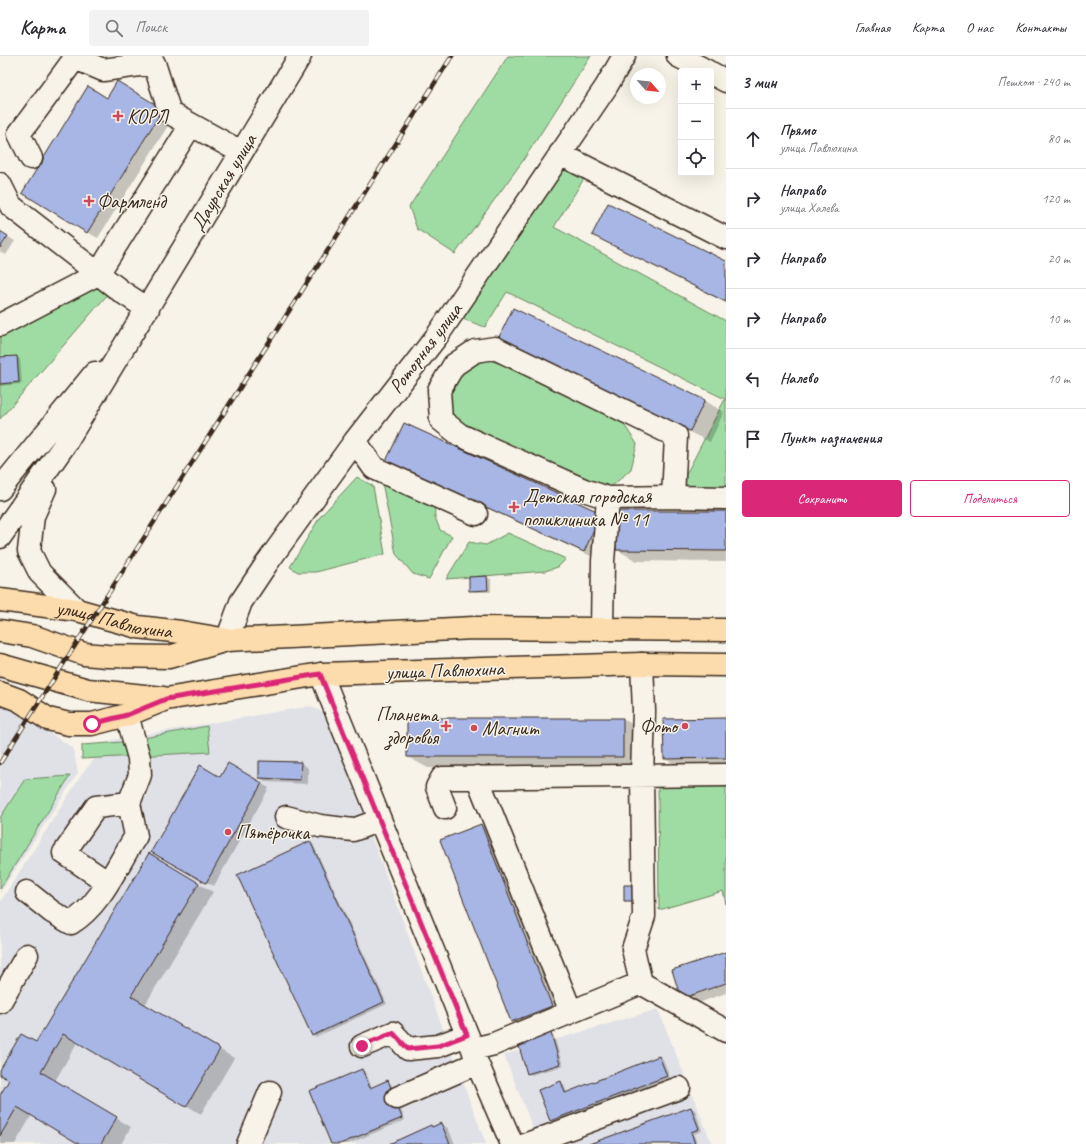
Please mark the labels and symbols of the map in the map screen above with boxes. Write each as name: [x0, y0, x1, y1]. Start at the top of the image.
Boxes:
north arrow: [630, 68, 666, 104]
place label: КОРЛ: [127, 104, 170, 129]
marker: КОРЛ: [112, 110, 124, 122]
street label: Даурская улица: [185, 128, 263, 235]
place label: Фармленд: [97, 189, 167, 214]
marker: Фармленд: [84, 196, 94, 206]
street label: Роторная улица: [383, 297, 468, 398]
place label: Детская городская поликлиника № 11: [523, 484, 652, 532]
marker: Детская городская поликлиника № 11: [508, 501, 520, 513]
street label: улица Павлюхина: [54, 595, 175, 644]
street label: улица Павлюхина: [384, 656, 506, 685]
place label: Планета здоровья: [376, 702, 440, 751]
place label: Фото: [640, 714, 679, 739]
route start: [83, 715, 101, 733]
place label: Магнит: [482, 716, 540, 741]
marker: Планета здоровья: [441, 721, 451, 731]
marker: Фото: [680, 721, 690, 731]
marker: Магнит: [469, 723, 479, 733]
place label: Пятёрочка: [236, 820, 311, 845]
marker: Пятёрочка: [223, 827, 233, 837]
route end: [353, 1037, 371, 1055]

